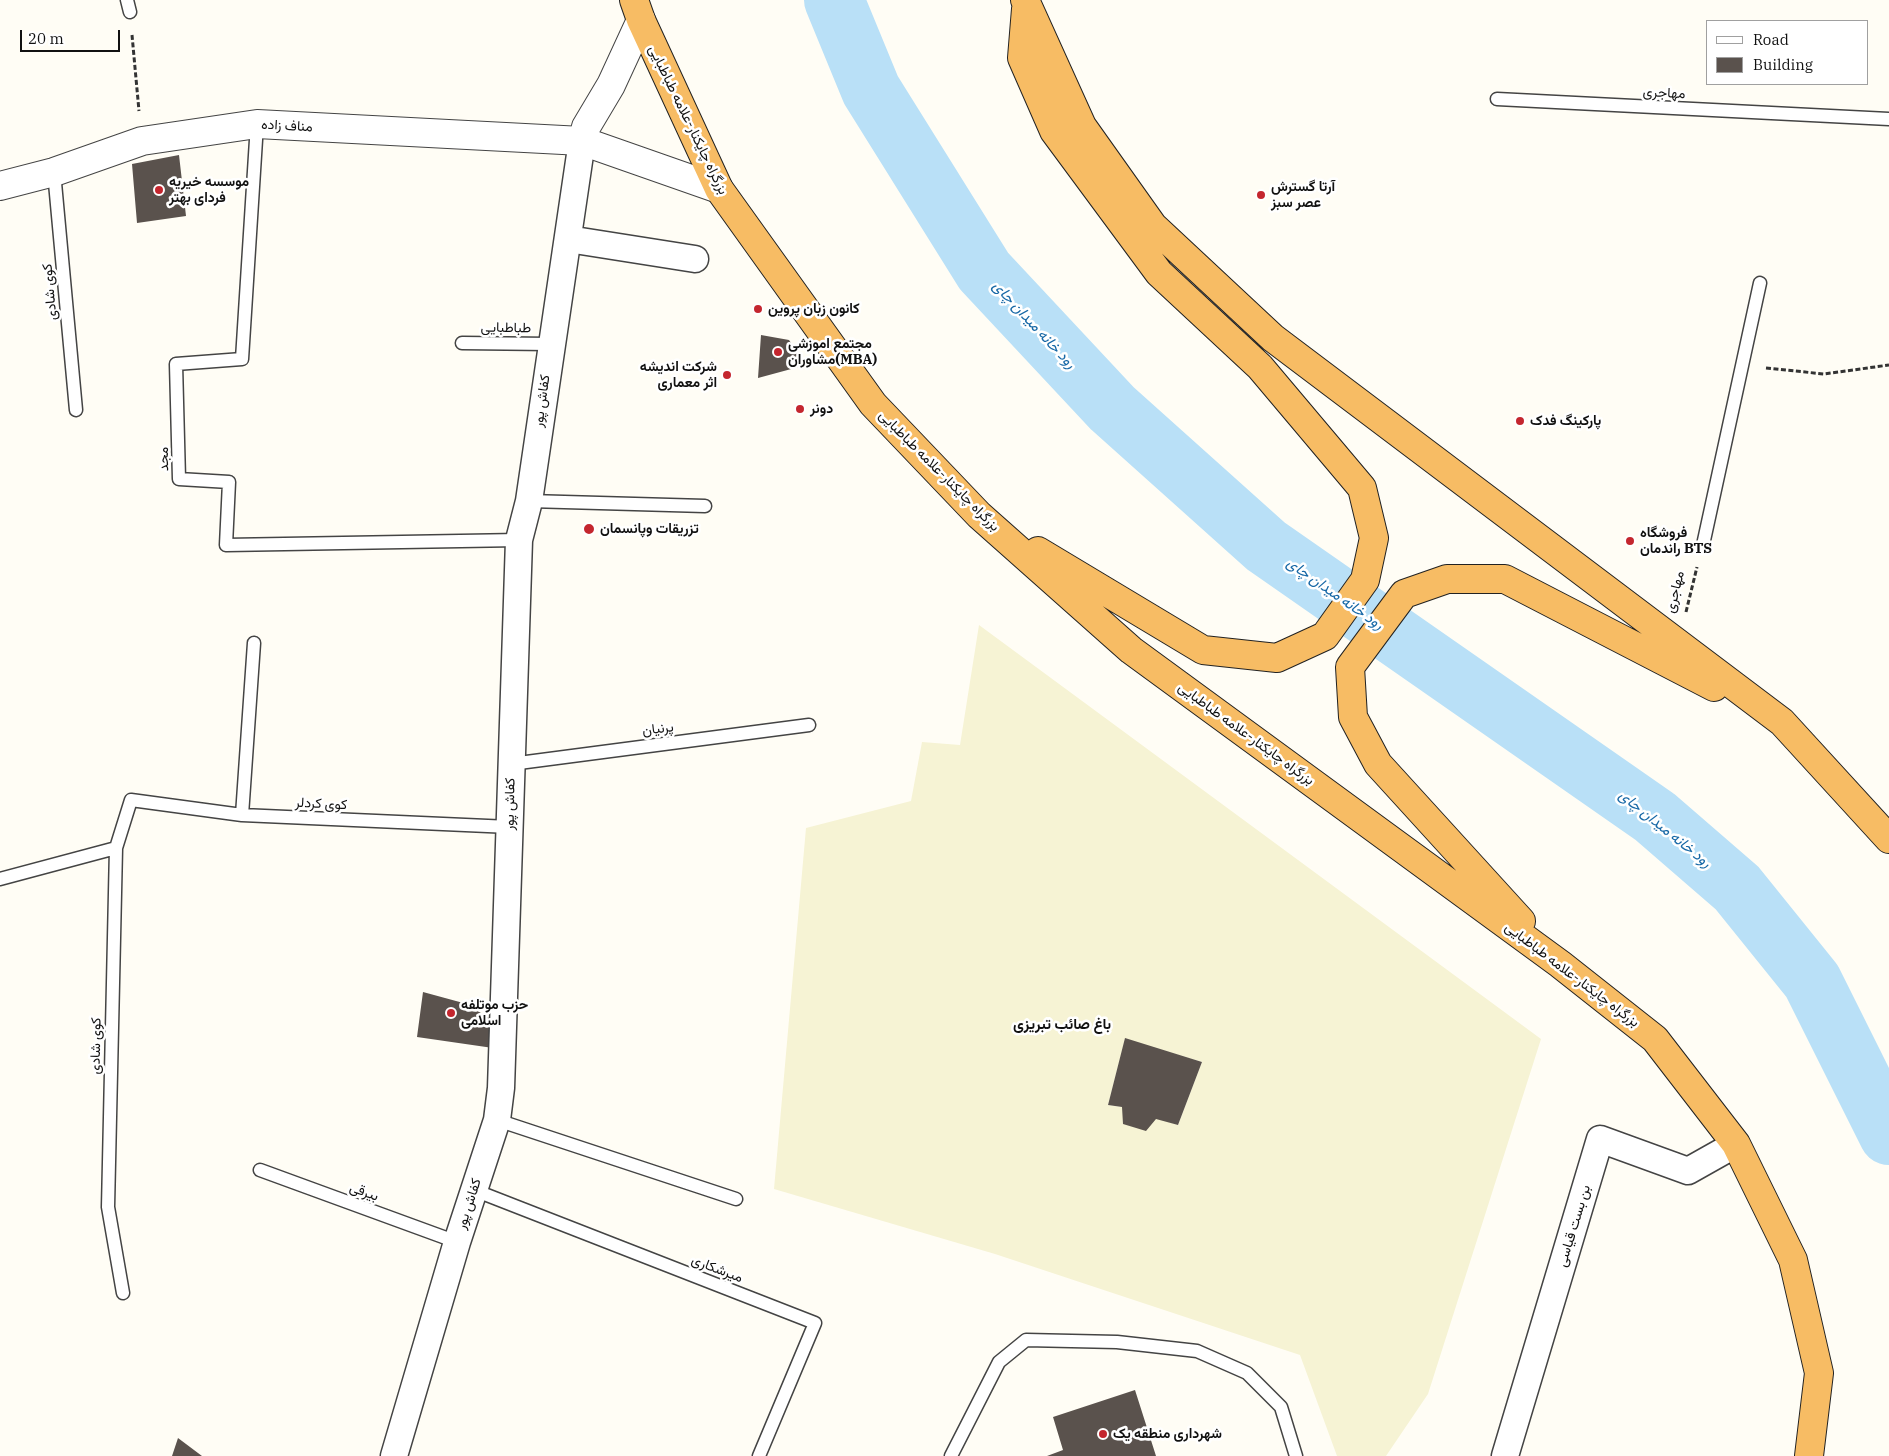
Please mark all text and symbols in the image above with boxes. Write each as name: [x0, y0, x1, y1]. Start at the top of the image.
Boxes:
scale bar: [22, 20, 122, 52]
legend: [1706, 20, 1869, 85]
text: 20 m: [28, 29, 64, 48]
text: Road: [1753, 30, 1789, 49]
street label: بزرگراه چایکنار-علامه طباطبایی: [644, 43, 732, 197]
text: Building: [1753, 55, 1813, 74]
street label: مهاجری: [1642, 83, 1686, 103]
street label: مناف زاده: [261, 116, 313, 136]
place label: موسسه خیریه فردای بهتر: [169, 174, 249, 206]
place label: آرتا گسترش عصر سبز: [1271, 179, 1335, 212]
marker: موسسه خیریه فردای بهتر: [153, 184, 165, 196]
marker: آرتا گسترش عصر سبز: [1255, 189, 1267, 201]
street label: کوی شادی: [39, 263, 61, 321]
water label: رود خانه میدان چای: [989, 277, 1079, 373]
place label: کانون زبان پروین: [768, 301, 860, 317]
marker: کانون زبان پروین: [752, 303, 764, 315]
street label: طباطبایی: [481, 319, 531, 337]
place label: مجتمع اموزشی مشاوران(MBA): [788, 336, 877, 368]
marker: مجتمع اموزشی مشاوران(MBA): [772, 346, 784, 358]
place label: شرکت اندیشه اثر معماری: [640, 359, 717, 392]
marker: شرکت اندیشه اثر معماری: [721, 369, 733, 381]
street label: کفاش پور: [530, 374, 554, 428]
place label: دونر: [810, 401, 833, 417]
marker: دونر: [794, 403, 806, 415]
street label: بزرگراه چایکنار-علامه طباطبایی: [875, 407, 1003, 535]
place label: پارکینگ فدک: [1530, 413, 1601, 429]
marker: پارکینگ فدک: [1514, 415, 1526, 427]
street label: مجد: [155, 447, 173, 471]
place label: تزریقات وپانسمان: [600, 521, 699, 537]
marker: تزریقات وپانسمان: [582, 522, 596, 536]
place label: فروشگاه راندمان BTS: [1640, 525, 1712, 558]
marker: فروشگاه راندمان BTS: [1624, 535, 1636, 547]
water label: رود خانه میدان چای: [1283, 554, 1387, 634]
street label: مهاجری: [1662, 569, 1688, 615]
street label: بزرگراه چایکنار-علامه طباطبایی: [1175, 679, 1317, 789]
street label: پرنیان: [641, 719, 675, 739]
street label: کفاش پور: [501, 777, 519, 831]
water label: رود خانه میدان چای: [1615, 786, 1715, 872]
street label: کوی کردلر: [294, 794, 348, 814]
street label: بزرگراه چایکنار-علامه طباطبایی: [1501, 919, 1643, 1031]
place label: حزب موتلفه اسلامی: [461, 997, 528, 1030]
marker: حزب موتلفه اسلامی: [445, 1007, 457, 1019]
district label: باغ صائب تبریزی: [1013, 1016, 1111, 1034]
street label: کوی شادی: [87, 1017, 105, 1075]
street label: کفاش پور: [453, 1176, 485, 1232]
street label: بیرقی: [347, 1179, 381, 1205]
street label: بن بست قیاسی: [1554, 1183, 1594, 1269]
street label: میرشکاری: [689, 1252, 745, 1286]
place label: شهرداری منطقه یک: [1113, 1426, 1222, 1442]
marker: شهرداری منطقه یک: [1097, 1428, 1109, 1440]

